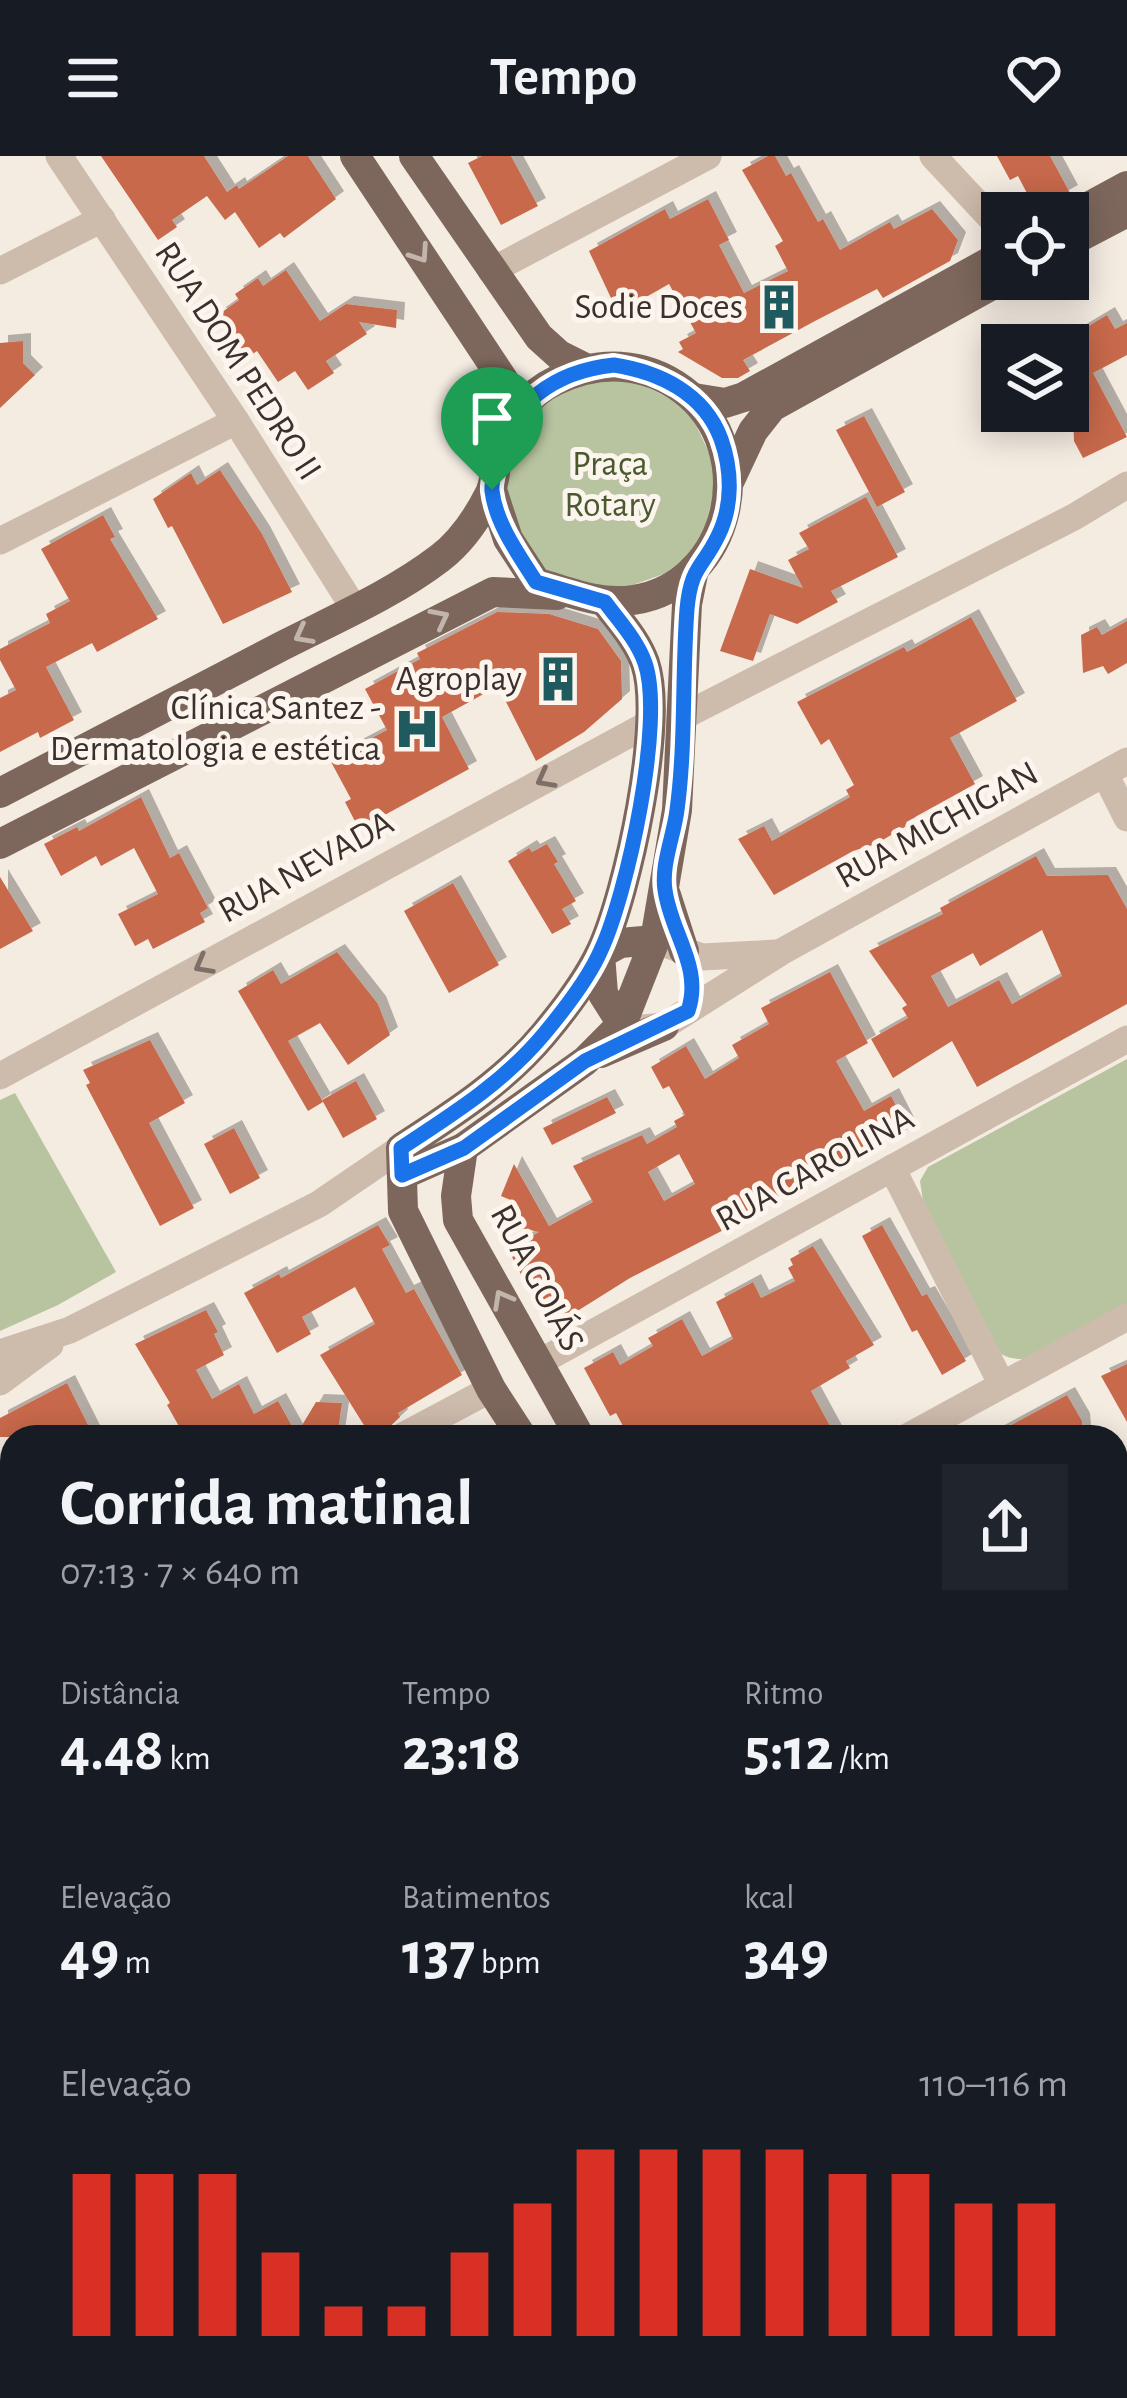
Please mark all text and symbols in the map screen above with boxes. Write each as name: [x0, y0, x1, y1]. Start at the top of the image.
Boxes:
icon: menu: [60, 45, 126, 111]
icon: heart: [1001, 45, 1067, 111]
text: Tempo: [490, 51, 637, 105]
map controls: [981, 192, 1089, 432]
button: locate: [981, 192, 1089, 300]
street label: RUA DOM PEDRO II: [148, 236, 328, 486]
one-way arrow: [405, 240, 427, 262]
building icon: Sodie Doces: [754, 282, 804, 332]
place label: Sodie Doces: [574, 289, 743, 325]
button: layers: [981, 324, 1089, 432]
pin: [441, 367, 543, 490]
icon: arrive: [459, 385, 525, 451]
park label: Praça Rotary: [564, 446, 656, 523]
one-way arrow: [428, 610, 450, 633]
one-way arrow: [294, 620, 316, 643]
building icon: Agroplay: [533, 654, 583, 704]
place label: Agroplay: [396, 661, 522, 697]
place label: Clínica Santez - Dermatologia e estética: [50, 690, 381, 767]
hospital icon: Clínica Santez - Dermatologia e estética: [392, 704, 442, 754]
street label: RUA MICHIGAN: [830, 755, 1044, 895]
one-way arrow: [537, 765, 558, 788]
street label: RUA NEVADA: [213, 804, 400, 930]
one-way arrow: [194, 951, 215, 974]
street label: RUA CAROLINA: [710, 1100, 920, 1238]
street label: RUA GOIÁS: [484, 1198, 593, 1357]
one-way arrow: [493, 1290, 516, 1311]
button: share: [942, 1464, 1068, 1590]
text: Corrida matinal: [60, 1471, 473, 1537]
text: 07:13 · 7 × 640 m: [60, 1553, 300, 1592]
text: Distância: [60, 1678, 180, 1711]
text: Tempo: [402, 1678, 491, 1711]
text: Ritmo: [744, 1678, 823, 1711]
text: 4.48: [60, 1721, 164, 1781]
text: 23:18: [402, 1721, 521, 1781]
text: 5:12: [744, 1721, 834, 1781]
text: km: [164, 1743, 211, 1776]
text: /km: [834, 1743, 890, 1776]
text: Elevação: [60, 1882, 172, 1915]
text: Batimentos: [402, 1882, 551, 1915]
text: kcal: [744, 1882, 794, 1915]
text: 49: [60, 1925, 119, 1985]
text: 137: [402, 1925, 475, 1985]
text: 349: [744, 1925, 829, 1985]
text: m: [119, 1947, 151, 1980]
text: bpm: [475, 1947, 541, 1980]
text: Elevação: [60, 2065, 192, 2104]
text: 110–116 m: [919, 2065, 1068, 2104]

